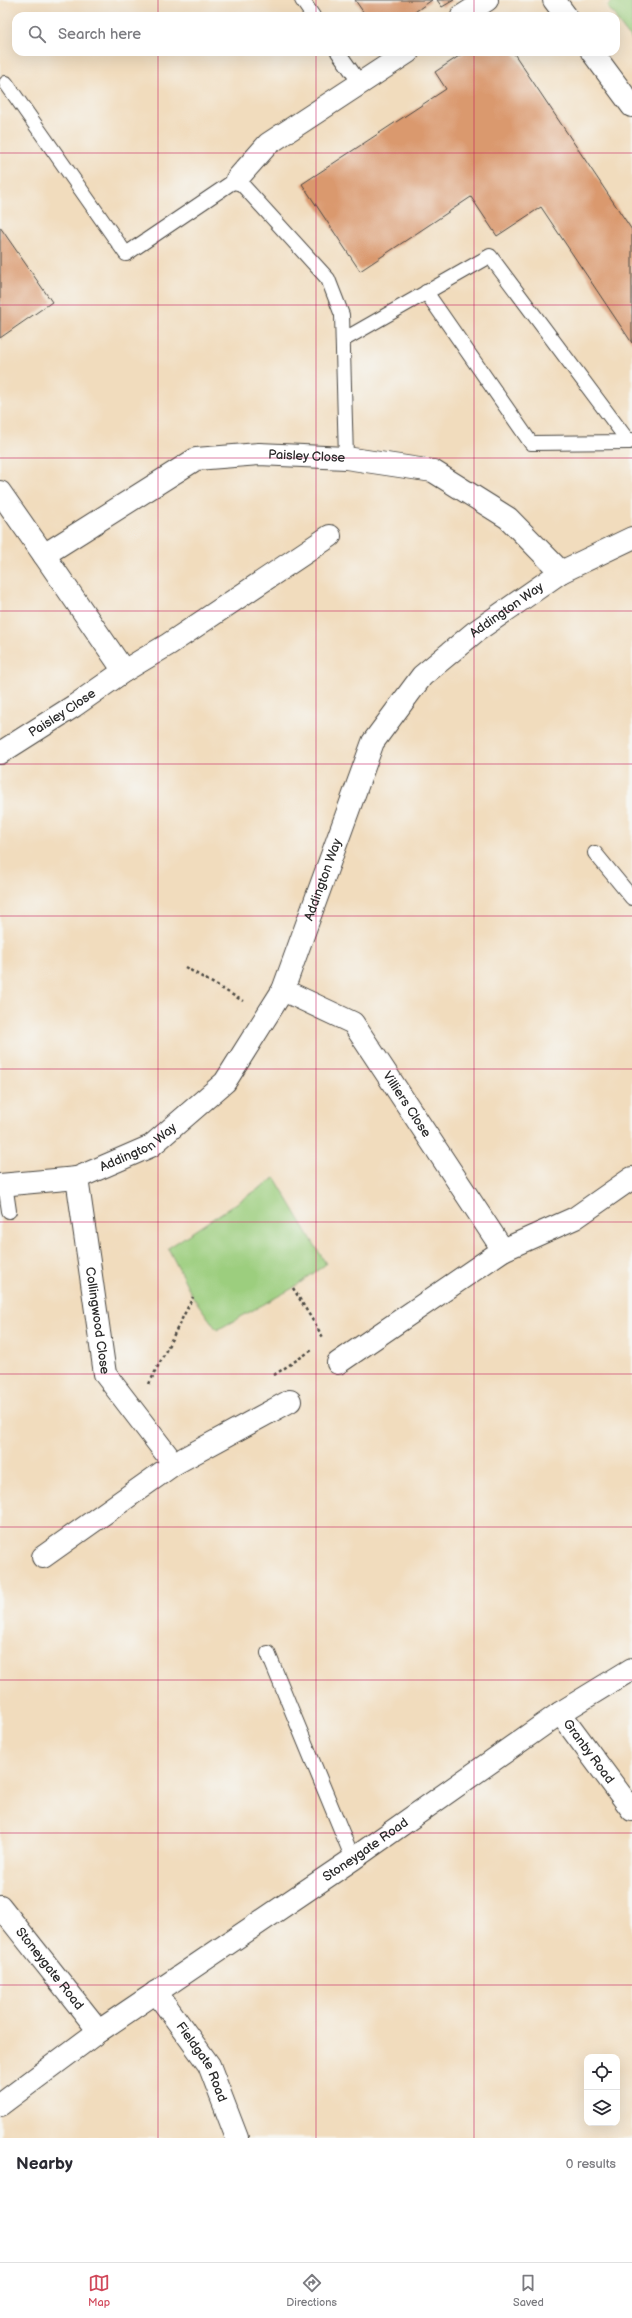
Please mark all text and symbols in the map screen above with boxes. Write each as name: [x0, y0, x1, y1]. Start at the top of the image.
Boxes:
search box: [12, 12, 620, 56]
icon: search: [26, 23, 48, 45]
text: Search here: [58, 25, 141, 44]
street label: Paisley Close: [268, 446, 346, 466]
street label: Addington Way: [466, 579, 547, 641]
street label: Paisley Close: [26, 685, 99, 741]
street label: Addington Way: [301, 836, 345, 923]
street label: Villiers Close: [379, 1068, 435, 1141]
street label: Addington Way: [97, 1119, 180, 1175]
street label: Collingwood Close: [82, 1266, 113, 1376]
street label: Granby Road: [559, 1716, 618, 1787]
street label: Stoneygate Road: [320, 1814, 411, 1885]
street label: Stoneygate Road: [12, 1924, 87, 2013]
street label: Fieldgate Road: [172, 2019, 230, 2104]
map controls: [584, 2054, 620, 2126]
button: locate: [584, 2054, 620, 2090]
button: layers: [584, 2090, 620, 2126]
text: Nearby: [16, 2154, 73, 2174]
text: 0 results: [566, 2156, 616, 2172]
tab: Map: [88, 2272, 110, 2309]
tab: Directions: [286, 2272, 337, 2309]
tab: Saved: [513, 2272, 544, 2309]

